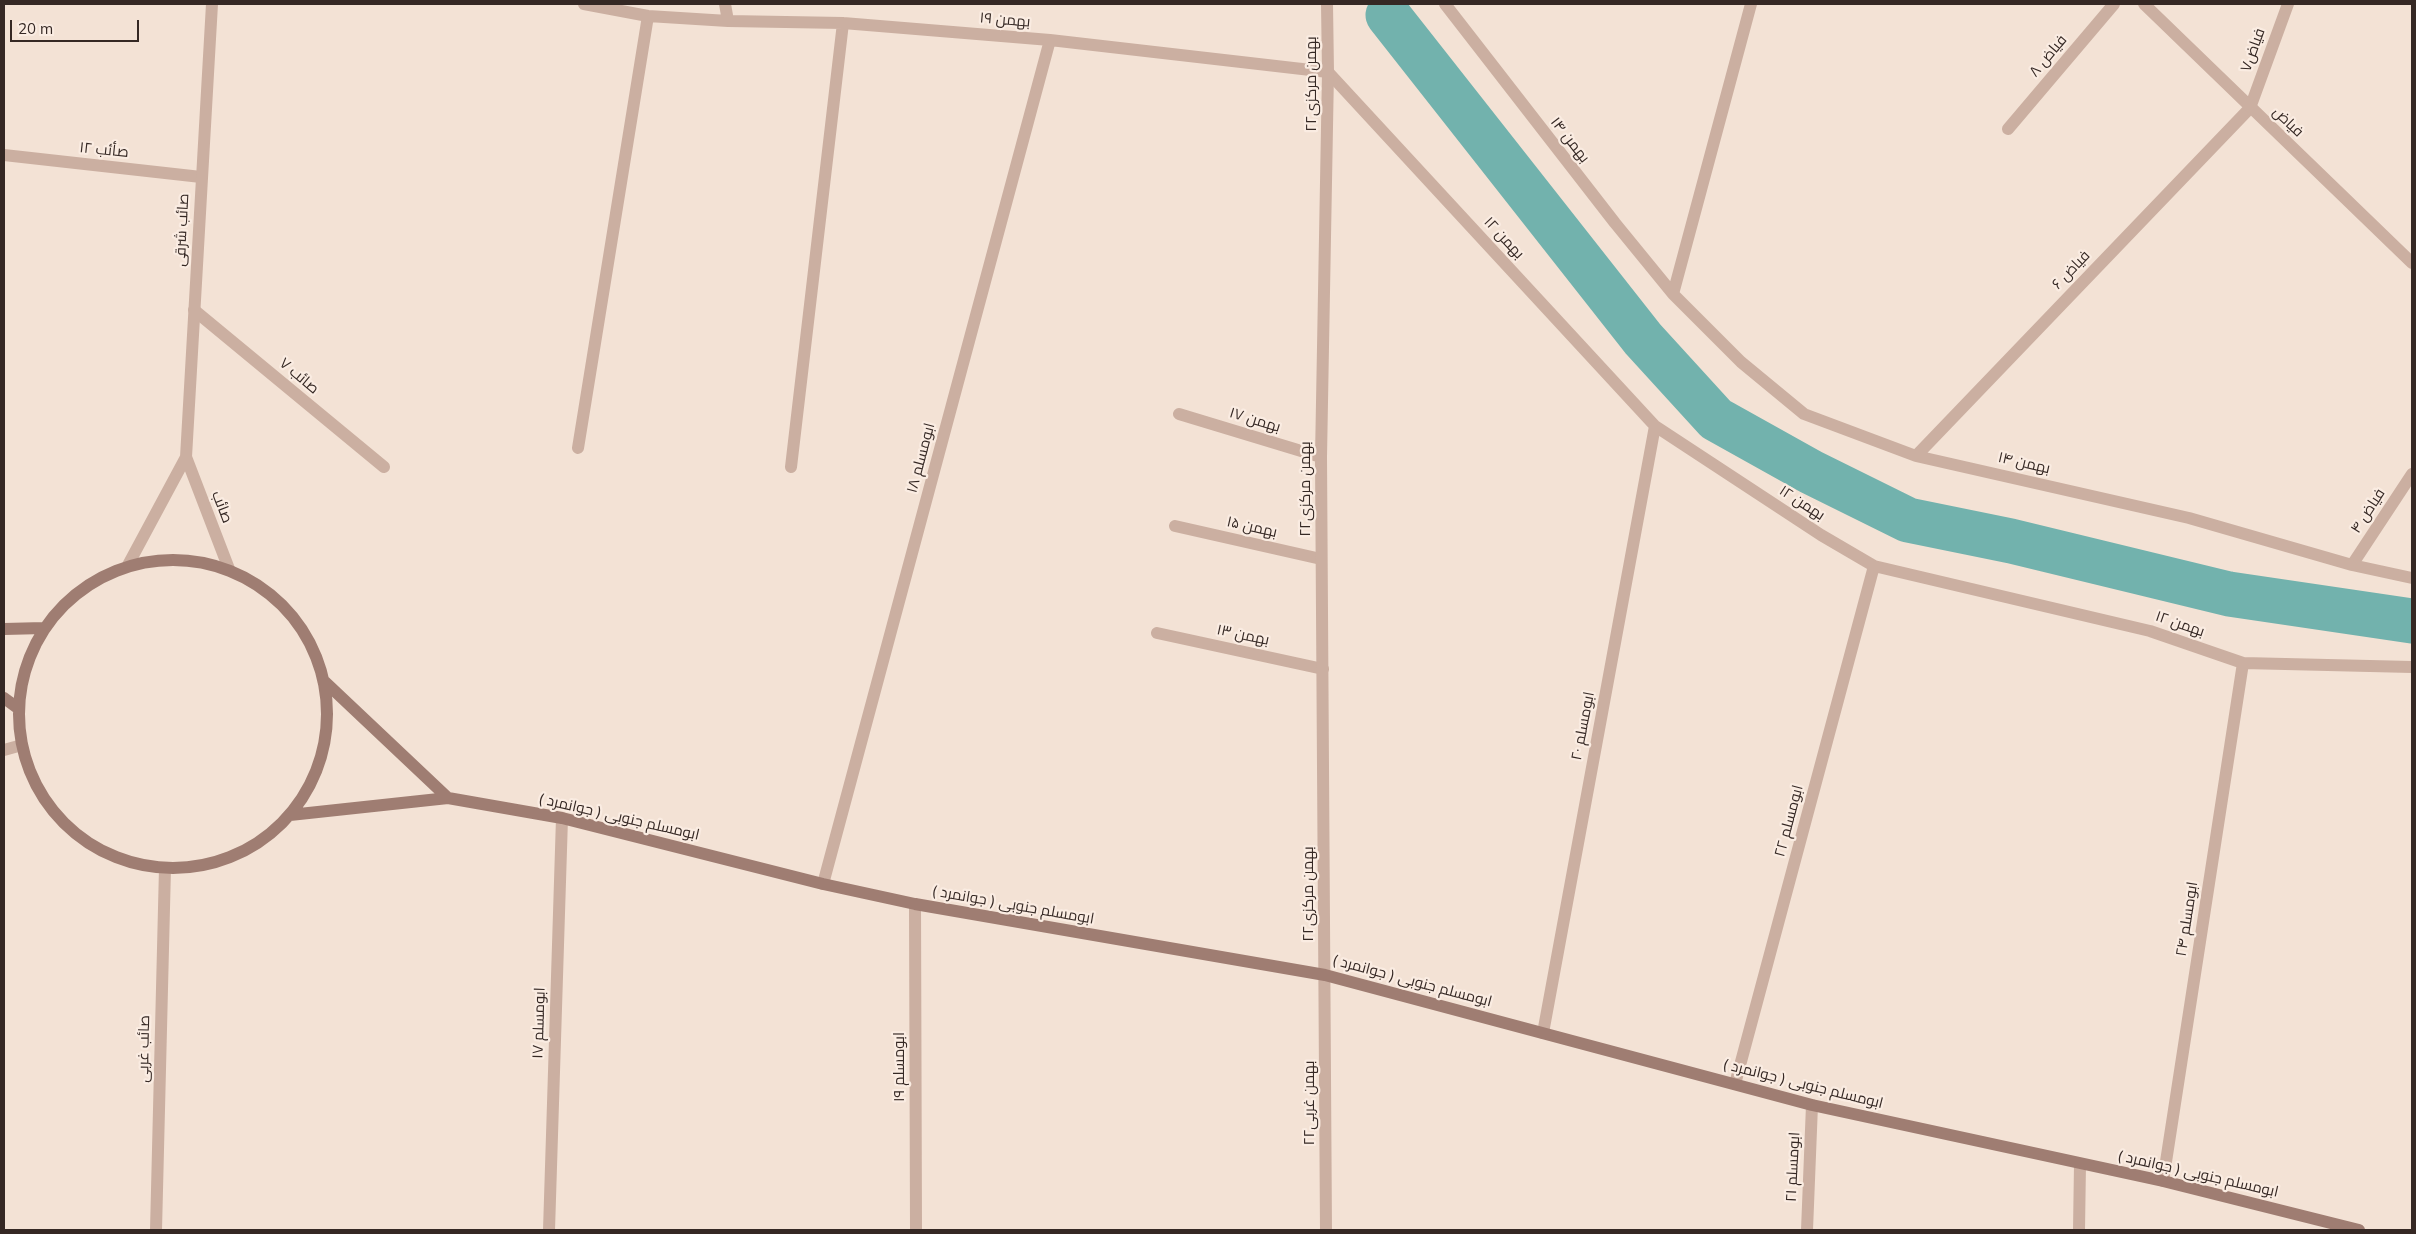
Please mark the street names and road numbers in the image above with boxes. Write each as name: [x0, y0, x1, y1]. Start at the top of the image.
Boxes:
street label: بهمن ۱۹: [979, 9, 1031, 31]
street label: فیاض۷: [2237, 26, 2269, 74]
street label: فیاض ۸: [2025, 31, 2071, 81]
street label: ۲۲بهمن مرکزی: [1302, 36, 1320, 132]
street label: فیاض: [2269, 103, 2307, 141]
street label: بهمن ۱۴: [1547, 114, 1593, 166]
street label: صأئب ۱۲: [78, 138, 130, 162]
street label: صائب شرقی: [171, 193, 193, 267]
street label: بهمن ۱۲: [1480, 213, 1528, 263]
street label: فیاض ۶: [2048, 247, 2094, 293]
street label: صائب ۷: [275, 354, 323, 398]
street label: بهمن ۱۷: [1227, 404, 1283, 436]
street label: ابومسلم ۱۸: [903, 421, 939, 495]
street label: ۲۲بهمن مرکزی: [1296, 441, 1314, 537]
street label: بهمن ۱۴: [1996, 448, 2052, 478]
street label: بهمن ۱۲: [1776, 482, 1828, 524]
street label: فیاض ۴: [2347, 485, 2389, 537]
street label: صائب: [208, 488, 236, 526]
street label: بهمن ۱۵: [1225, 512, 1279, 542]
street label: بهمن ۱۲: [2153, 607, 2207, 641]
street label: بهمن ۱۳: [1215, 621, 1271, 649]
street label: ابومسلم ۲۰: [1568, 690, 1598, 762]
street label: ابومسلم ۲۲: [1771, 783, 1807, 859]
street label: ابومسلم جنوبی ( جوانمرد ): [537, 790, 701, 844]
street label: ۲۲بهمن مرکزی: [1299, 846, 1317, 942]
street label: ابومسلم ۲۴: [2172, 880, 2202, 958]
street label: ابومسلم جنوبی ( جوانمرد ): [930, 882, 1096, 928]
street label: ابومسلم جنوبی ( جوانمرد ): [1330, 951, 1494, 1011]
street label: ابومسلم ۱۷: [529, 987, 549, 1059]
street label: صائب غربی: [134, 1015, 154, 1083]
street label: ابومسلم ۱۹: [890, 1032, 908, 1102]
street label: ابومسلم جنوبی ( جوانمرد ): [1721, 1055, 1885, 1113]
street label: ۲۲بهمن غربی: [1300, 1061, 1318, 1145]
street label: ابومسلم ۲۱: [1782, 1131, 1804, 1203]
street label: ابومسلم جنوبی ( جوانمرد ): [2116, 1147, 2280, 1201]

